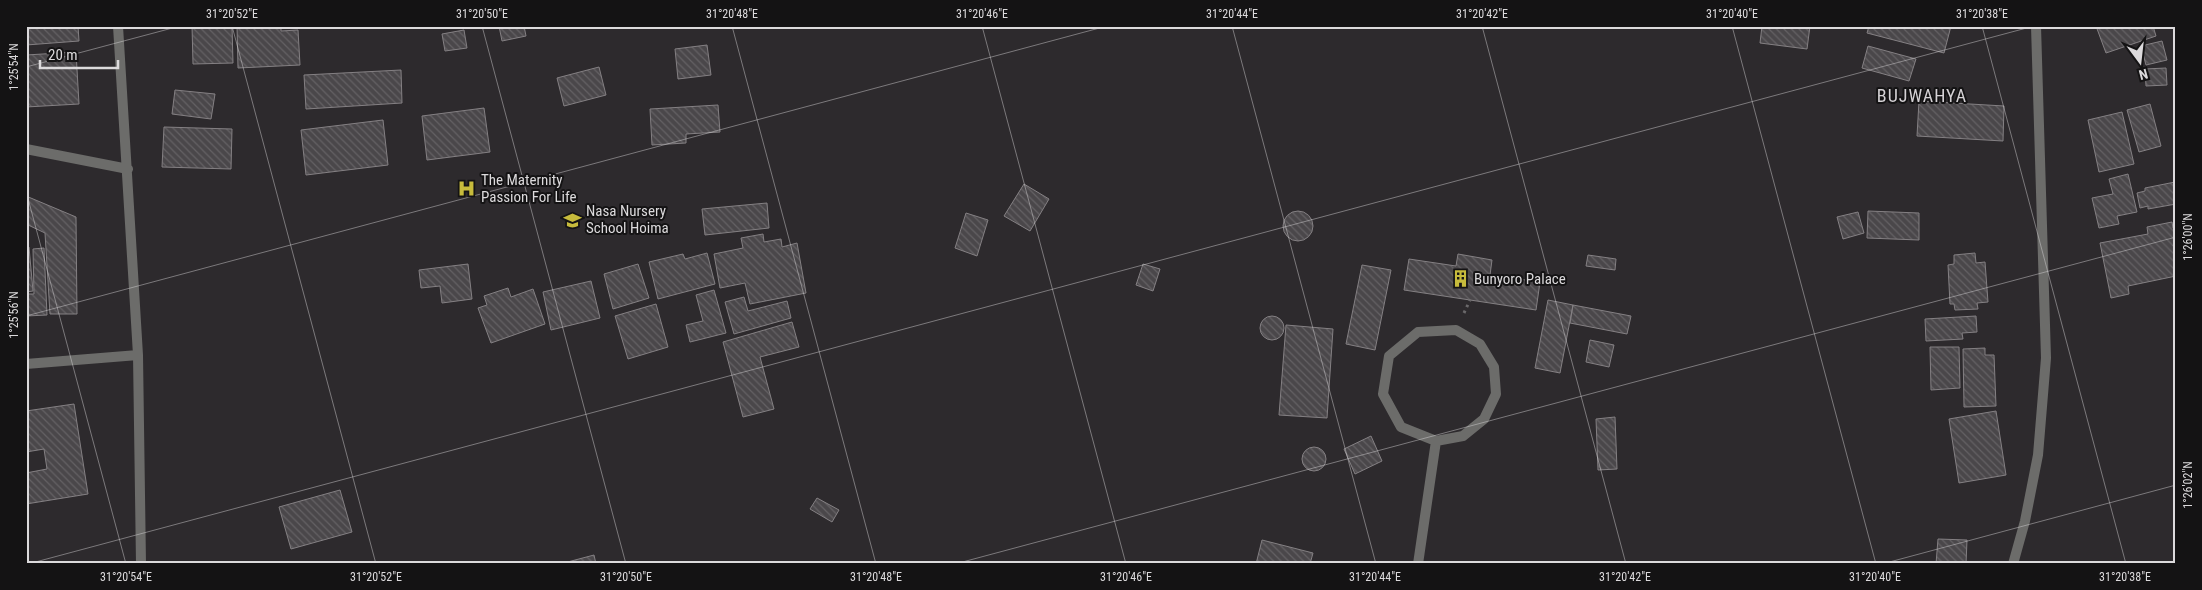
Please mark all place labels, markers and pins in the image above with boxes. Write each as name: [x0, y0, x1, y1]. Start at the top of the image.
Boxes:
place label: The Maternity Passion For Life: [481, 171, 577, 206]
hospital icon: The Maternity Passion For Life: [457, 179, 477, 199]
place label: Nasa Nursery School Hoima: [586, 202, 669, 237]
school or university icon: Nasa Nursery School Hoima: [562, 210, 582, 230]
building icon: Bunyoro Palace: [1450, 269, 1470, 289]
place label: Bunyoro Palace: [1474, 270, 1566, 288]

